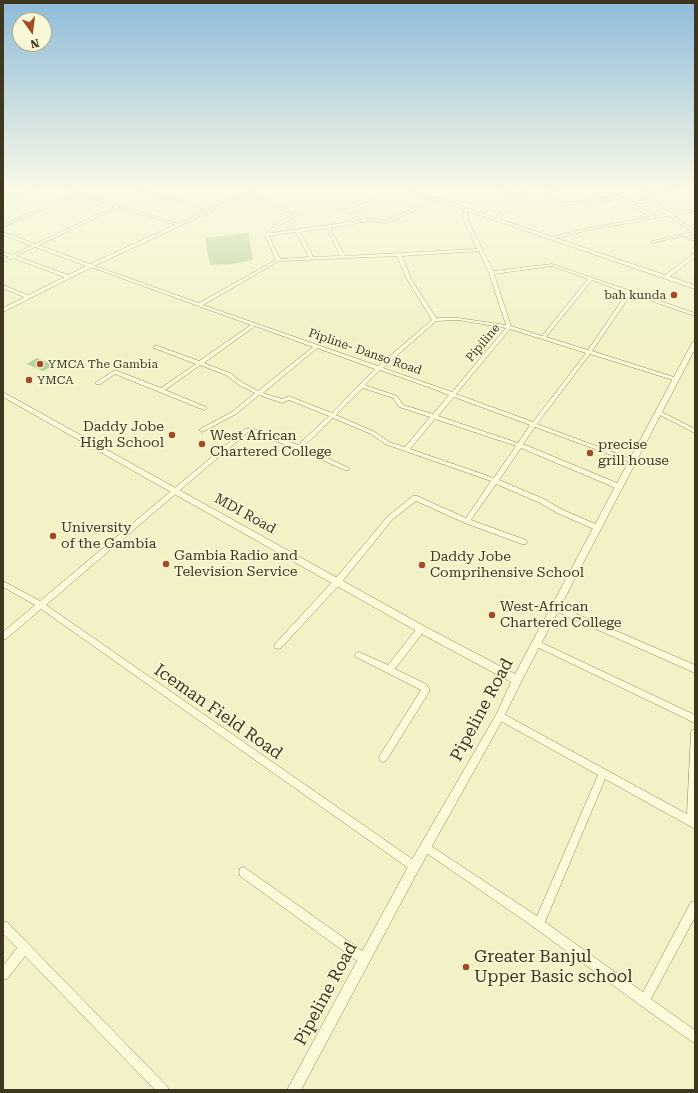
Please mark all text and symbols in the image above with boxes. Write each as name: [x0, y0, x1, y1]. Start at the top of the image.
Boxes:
north arrow: [12, 12, 52, 52]
text: N: [29, 36, 40, 50]
place label: bah kunda: [604, 288, 666, 302]
marker: bah kunda: [669, 290, 679, 300]
street label: Pipiline: [463, 321, 503, 365]
street label: Pipline- Danso Road: [307, 326, 423, 378]
place label: YMCA The Gambia: [48, 357, 158, 371]
marker: YMCA The Gambia: [35, 359, 45, 369]
place label: YMCA: [37, 373, 74, 387]
marker: YMCA: [24, 375, 34, 385]
place label: Daddy Jobe High School: [80, 419, 164, 452]
place label: West African Chartered College: [210, 428, 332, 460]
marker: Daddy Jobe High School: [167, 430, 177, 440]
place label: precise grill house: [598, 437, 669, 470]
marker: West African Chartered College: [197, 439, 207, 449]
marker: precise grill house: [585, 448, 595, 458]
street label: MDI Road: [211, 490, 279, 538]
place label: University of the Gambia: [61, 520, 156, 552]
marker: University of the Gambia: [48, 531, 58, 541]
place label: Gambia Radio and Television Service: [174, 548, 298, 580]
place label: Daddy Jobe Comprihensive School: [430, 549, 584, 582]
marker: Gambia Radio and Television Service: [161, 559, 171, 569]
marker: Daddy Jobe Comprihensive School: [417, 560, 427, 570]
place label: West-African Chartered College: [500, 599, 622, 632]
marker: West-African Chartered College: [487, 610, 497, 620]
street label: Pipeline Road: [446, 655, 518, 765]
street label: Iceman Field Road: [150, 660, 286, 764]
street label: Pipeline Road: [290, 939, 362, 1049]
place label: Greater Banjul Upper Basic school: [474, 947, 633, 987]
marker: Greater Banjul Upper Basic school: [461, 962, 471, 972]

